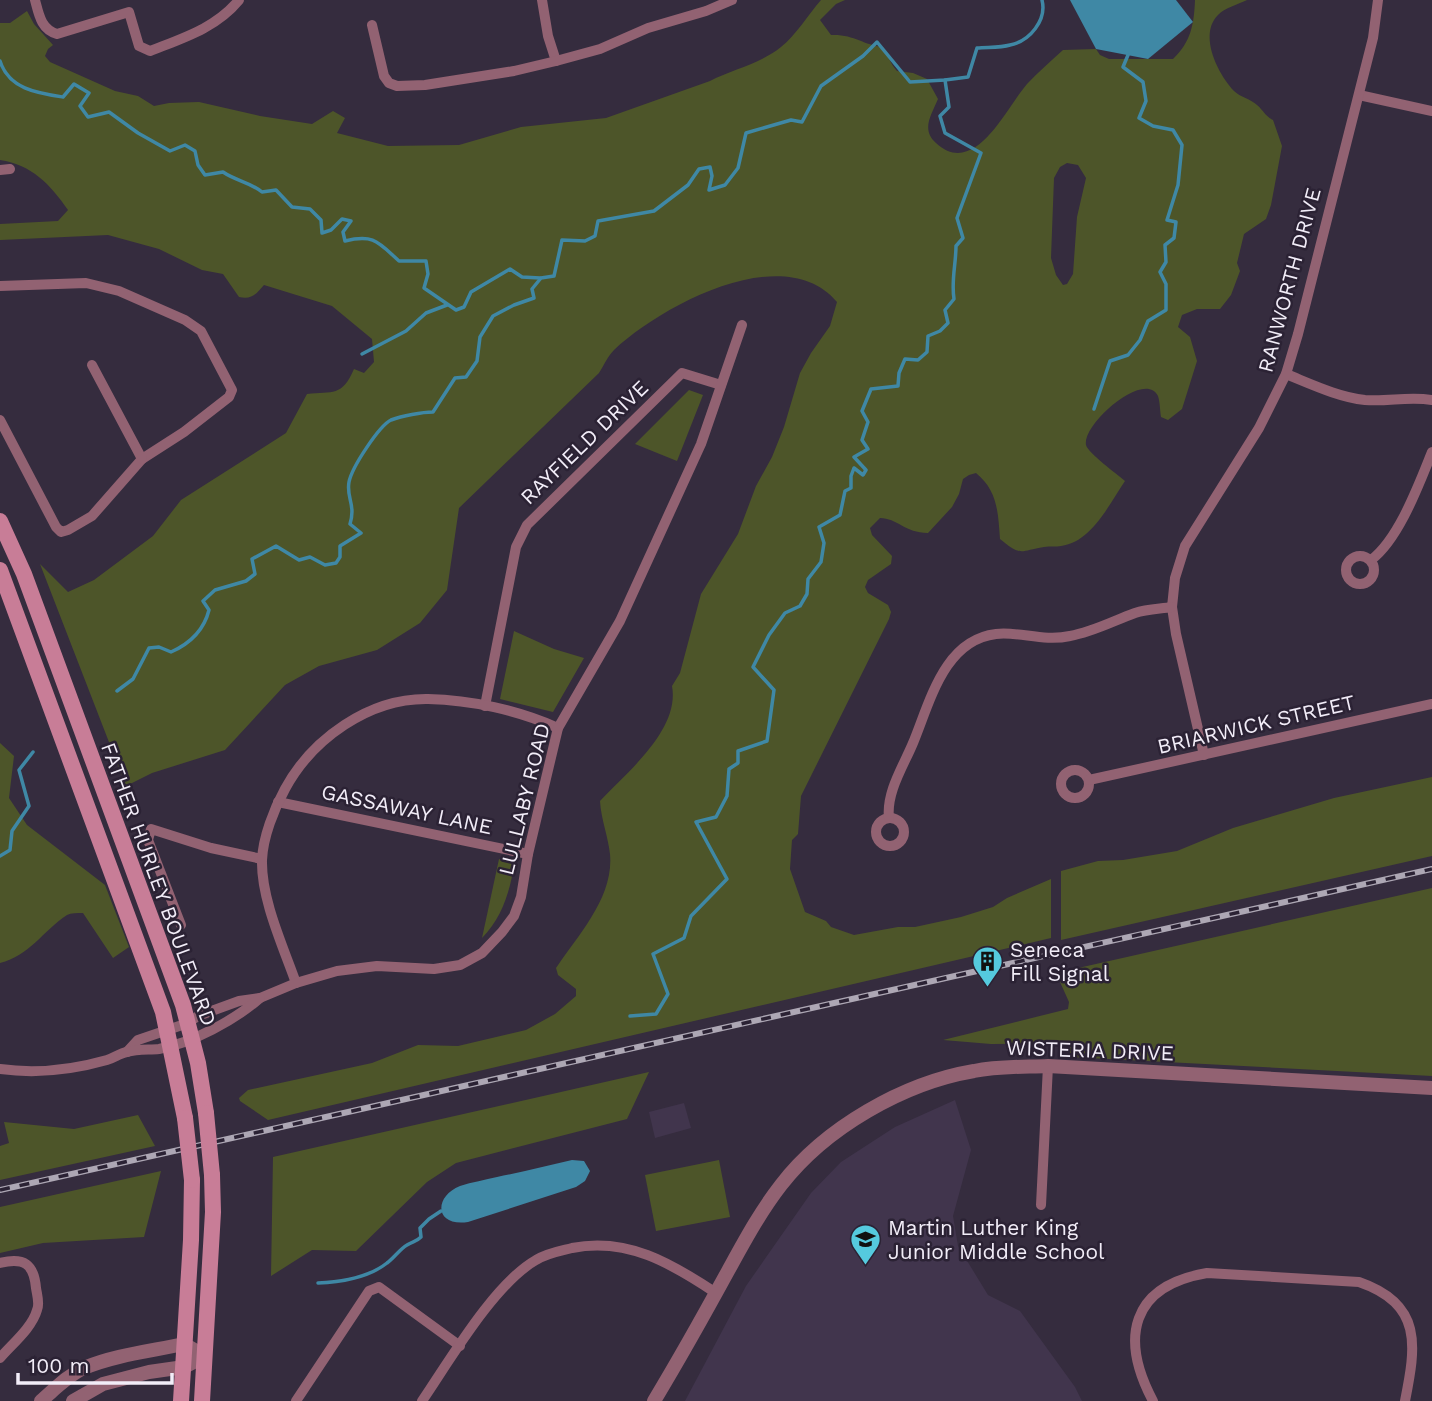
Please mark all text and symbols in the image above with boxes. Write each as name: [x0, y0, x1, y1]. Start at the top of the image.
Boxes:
street label: RANWORTH DRIVE: [1252, 185, 1326, 375]
street label: RAYFIELD DRIVE: [515, 375, 653, 509]
street label: BRIARWICK STREET: [1155, 689, 1358, 759]
street label: LULLABY ROAD: [493, 720, 555, 878]
street label: FATHER HURLEY BOULEVARD: [96, 739, 222, 1029]
street label: GASSAWAY LANE: [319, 779, 495, 839]
place label: Seneca Fill Signal: [1010, 937, 1110, 986]
building icon: Seneca Fill Signal: [970, 944, 1004, 988]
street label: WISTERIA DRIVE: [1006, 1035, 1174, 1065]
place label: Martin Luther King Junior Middle School: [888, 1215, 1105, 1264]
school or university icon: Martin Luther King Junior Middle School: [848, 1222, 882, 1266]
scale bar: [18, 1342, 172, 1386]
text: 100 m: [28, 1353, 90, 1378]

